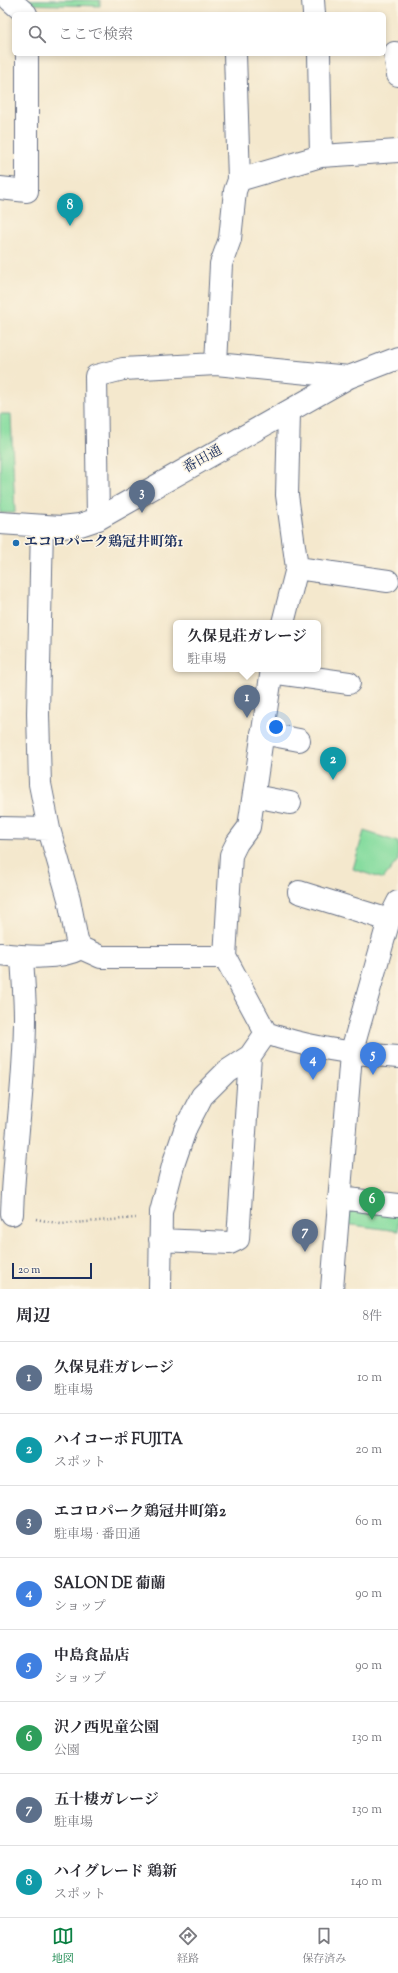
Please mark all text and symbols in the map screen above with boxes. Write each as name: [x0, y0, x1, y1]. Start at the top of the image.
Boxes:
search box: [12, 12, 386, 56]
icon: search: [26, 23, 48, 45]
text: ここで検索: [58, 25, 133, 46]
pin: 8: [57, 193, 83, 226]
street label: 番田通: [180, 441, 226, 479]
pin: 3: [129, 480, 155, 513]
place label: エコロパーク鶏冠井町第1: [24, 533, 183, 553]
marker: エコロパーク鶏冠井町第1: [11, 538, 21, 548]
popup: [173, 620, 321, 672]
text: 久保見荘ガレージ: [187, 627, 307, 648]
text: 駐車場: [187, 651, 226, 669]
pin: 1: [234, 685, 260, 718]
your location: [266, 717, 286, 737]
pin: 2: [320, 747, 346, 780]
pin: 5: [360, 1042, 386, 1075]
pin: 4: [300, 1047, 326, 1080]
pin: 6: [359, 1187, 385, 1220]
pin: 7: [292, 1219, 318, 1252]
scale bar: [12, 1261, 92, 1280]
text: 20 m: [18, 1262, 40, 1278]
text: 周辺: [16, 1305, 50, 1329]
text: 8件: [362, 1308, 382, 1326]
text: 久保見荘ガレージ: [54, 1358, 174, 1379]
text: 1: [27, 1369, 31, 1387]
text: 10 m: [357, 1369, 382, 1387]
text: 駐車場: [54, 1382, 93, 1400]
text: ハイコーポ FUJITA: [54, 1430, 183, 1451]
text: 2: [26, 1441, 32, 1459]
text: 20 m: [356, 1441, 382, 1459]
text: スポット: [54, 1454, 106, 1472]
text: エコロパーク鶏冠井町第2: [54, 1502, 226, 1523]
text: 3: [26, 1513, 32, 1531]
text: 60 m: [355, 1513, 382, 1531]
text: 駐車場 · 番田通: [54, 1526, 141, 1544]
text: SALON DE 葡蘭: [54, 1574, 166, 1595]
text: 4: [26, 1585, 32, 1603]
text: 90 m: [355, 1585, 382, 1603]
text: ショップ: [54, 1598, 106, 1616]
text: 中島食品店: [54, 1646, 129, 1667]
text: 5: [27, 1657, 31, 1675]
text: 90 m: [355, 1657, 382, 1675]
text: ショップ: [54, 1670, 106, 1688]
text: 沢ノ西児童公園: [54, 1718, 159, 1739]
text: 6: [26, 1729, 32, 1747]
text: 130 m: [352, 1729, 382, 1747]
text: 公園: [54, 1742, 80, 1760]
text: 五十棲ガレージ: [54, 1790, 159, 1811]
text: 7: [26, 1801, 32, 1819]
text: 130 m: [352, 1801, 382, 1819]
text: 駐車場: [54, 1814, 93, 1832]
text: ハイグレード 鶏新: [54, 1862, 177, 1883]
text: 8: [26, 1873, 32, 1891]
text: 140 m: [351, 1873, 382, 1891]
text: スポット: [54, 1886, 106, 1904]
tab: 地図: [52, 1925, 74, 1967]
tab: 経路: [177, 1925, 199, 1967]
tab: 保存済み: [302, 1925, 346, 1967]

